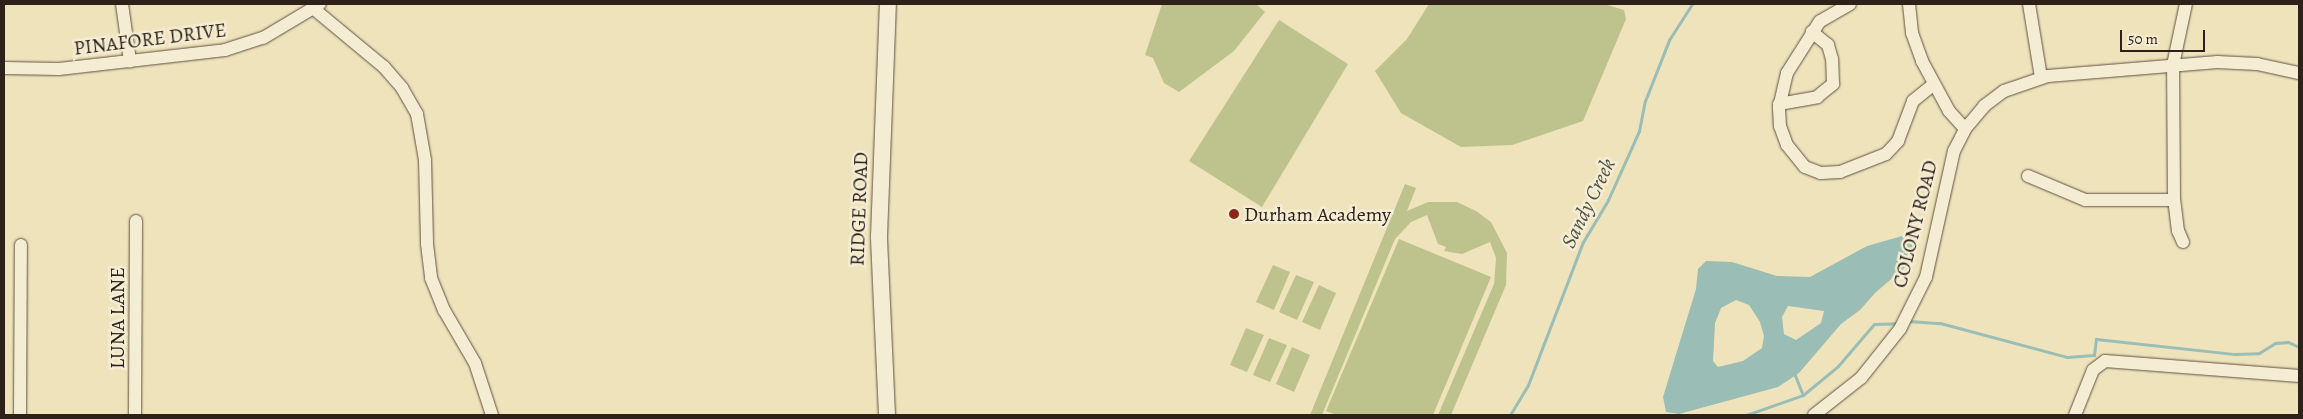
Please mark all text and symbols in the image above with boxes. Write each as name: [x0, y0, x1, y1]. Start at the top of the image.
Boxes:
street label: PINAFORE DRIVE: [72, 18, 228, 60]
scale bar: [2123, 20, 2208, 52]
text: 50 m: [2128, 29, 2158, 49]
street label: RIDGE ROAD: [845, 152, 873, 266]
water label: Sandy Creek: [1556, 154, 1620, 252]
street label: COLONY ROAD: [1888, 158, 1942, 290]
place label: Durham Academy: [1244, 202, 1391, 226]
marker: Durham Academy: [1228, 208, 1240, 220]
street label: LUNA LANE: [105, 267, 129, 369]

